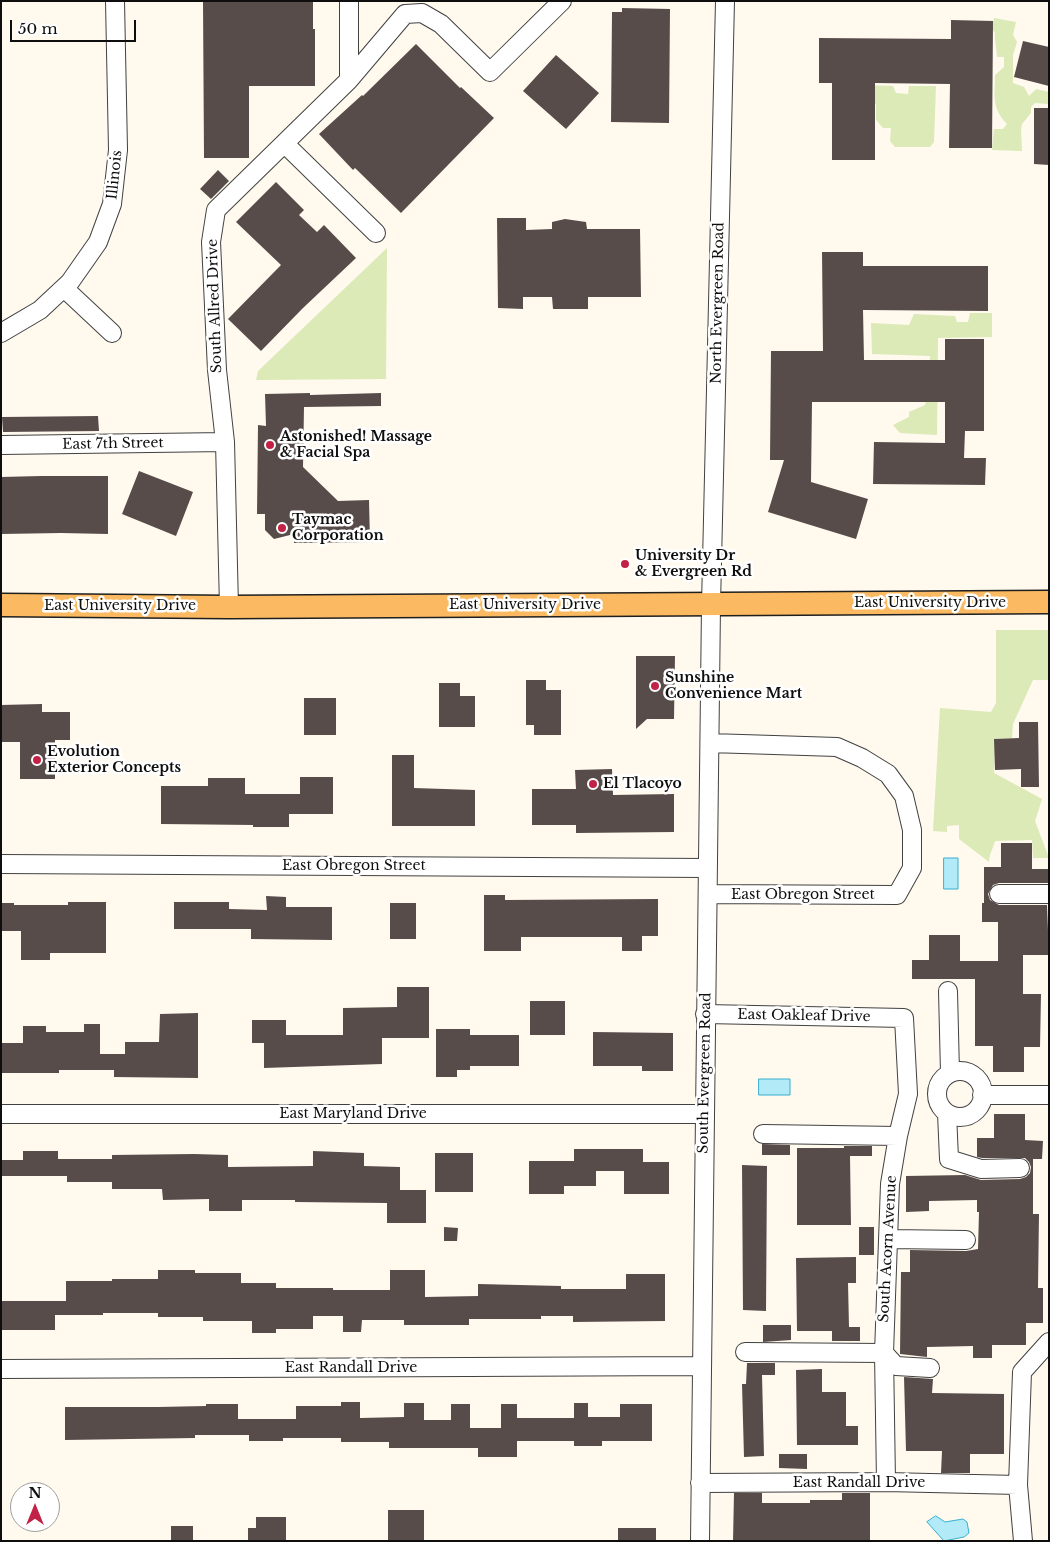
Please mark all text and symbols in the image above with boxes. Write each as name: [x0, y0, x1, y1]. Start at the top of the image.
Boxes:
scale bar: [12, 10, 139, 42]
text: 50 m: [18, 19, 58, 38]
street label: Illinois: [104, 149, 126, 201]
street label: North Evergreen Road: [708, 222, 728, 384]
street label: South Allred Drive: [204, 239, 226, 373]
place label: Astonished! Massage & Facial Spa: [280, 429, 432, 462]
street label: East 7th Street: [62, 435, 164, 453]
marker: Astonished! Massage & Facial Spa: [264, 439, 276, 451]
place label: Taymac Corporation: [292, 512, 384, 544]
marker: Taymac Corporation: [276, 522, 288, 534]
place label: University Dr & Evergreen Rd: [635, 548, 752, 580]
marker: University Dr & Evergreen Rd: [619, 558, 631, 570]
street label: East University Drive: [854, 595, 1006, 611]
street label: East University Drive: [449, 597, 601, 613]
street label: East University Drive: [44, 598, 196, 614]
place label: Sunshine Convenience Mart: [665, 670, 802, 702]
marker: Sunshine Convenience Mart: [649, 680, 661, 692]
place label: Evolution Exterior Concepts: [47, 744, 181, 776]
marker: Evolution Exterior Concepts: [31, 754, 43, 766]
place label: El Tlacoyo: [603, 776, 682, 792]
marker: El Tlacoyo: [587, 778, 599, 790]
street label: East Obregon Street: [282, 858, 426, 874]
street label: East Obregon Street: [731, 887, 875, 903]
street label: South Evergreen Road: [695, 992, 715, 1154]
street label: East Oakleaf Drive: [737, 1006, 871, 1026]
street label: East Maryland Drive: [279, 1106, 427, 1122]
street label: South Acorn Avenue: [876, 1175, 900, 1323]
street label: East Randall Drive: [285, 1360, 417, 1376]
street label: East Randall Drive: [793, 1475, 925, 1491]
north arrow: [10, 1482, 60, 1532]
text: N: [28, 1484, 42, 1502]

